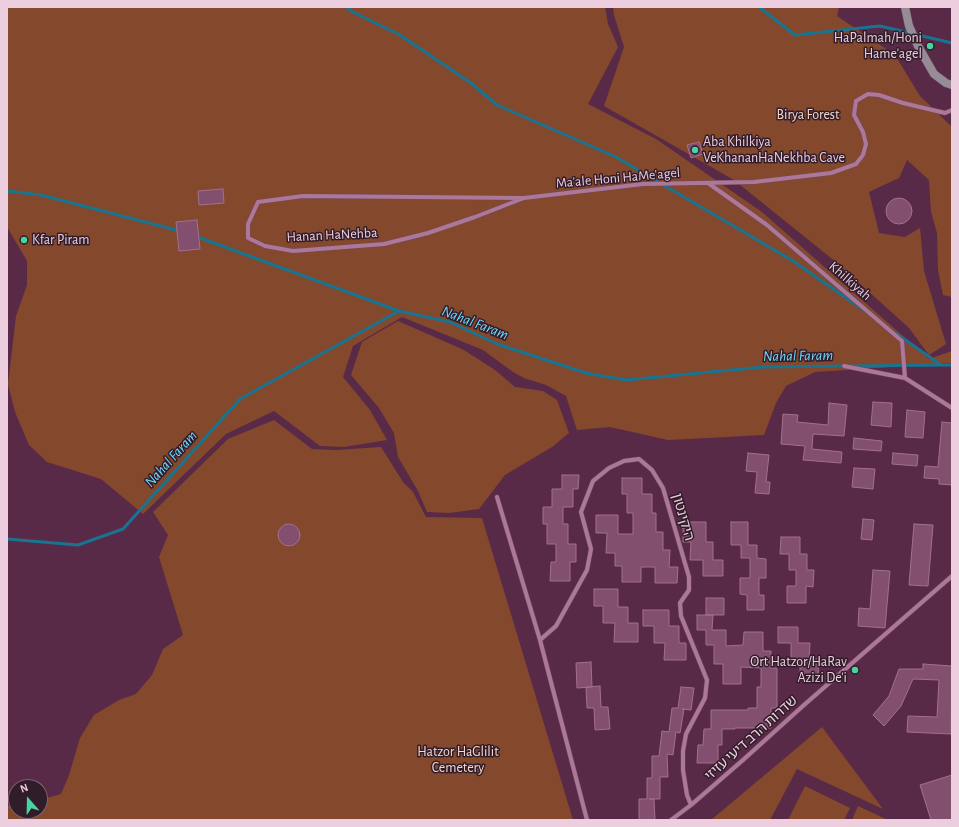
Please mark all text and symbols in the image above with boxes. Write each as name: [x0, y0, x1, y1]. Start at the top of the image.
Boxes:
place label: HaPalmah/Honi Hame'agel: [834, 30, 922, 62]
marker: HaPalmah/Honi Hame'agel: [925, 41, 935, 51]
park label: Birya Forest: [776, 107, 840, 123]
place label: Aba Khilkiya VeKhananHaNekhba Cave: [703, 134, 845, 166]
marker: Aba Khilkiya VeKhananHaNekhba Cave: [690, 145, 700, 155]
street label: Ma'ale Honi HaMe'agel: [555, 164, 681, 192]
street label: Hanan HaNehba: [286, 224, 378, 246]
place label: Kfar Piram: [32, 232, 89, 248]
marker: Kfar Piram: [19, 235, 29, 245]
street label: Khilkiyah: [825, 258, 875, 304]
water label: Nahal Faram: [439, 302, 511, 344]
water label: Nahal Faram: [763, 346, 833, 366]
water label: Nahal Faram: [141, 427, 201, 491]
street label: היקינטון: [668, 491, 698, 543]
place label: Ort Hatzor/HaRav Azizi De'i: [750, 654, 847, 686]
marker: Ort Hatzor/HaRav Azizi De'i: [850, 665, 860, 675]
street label: שדרות הרב דיעי עזיזי: [701, 692, 801, 784]
park label: Hatzor HaGlilit Cemetery: [417, 744, 499, 776]
north arrow: [8, 779, 48, 819]
text: N: [19, 782, 30, 795]

